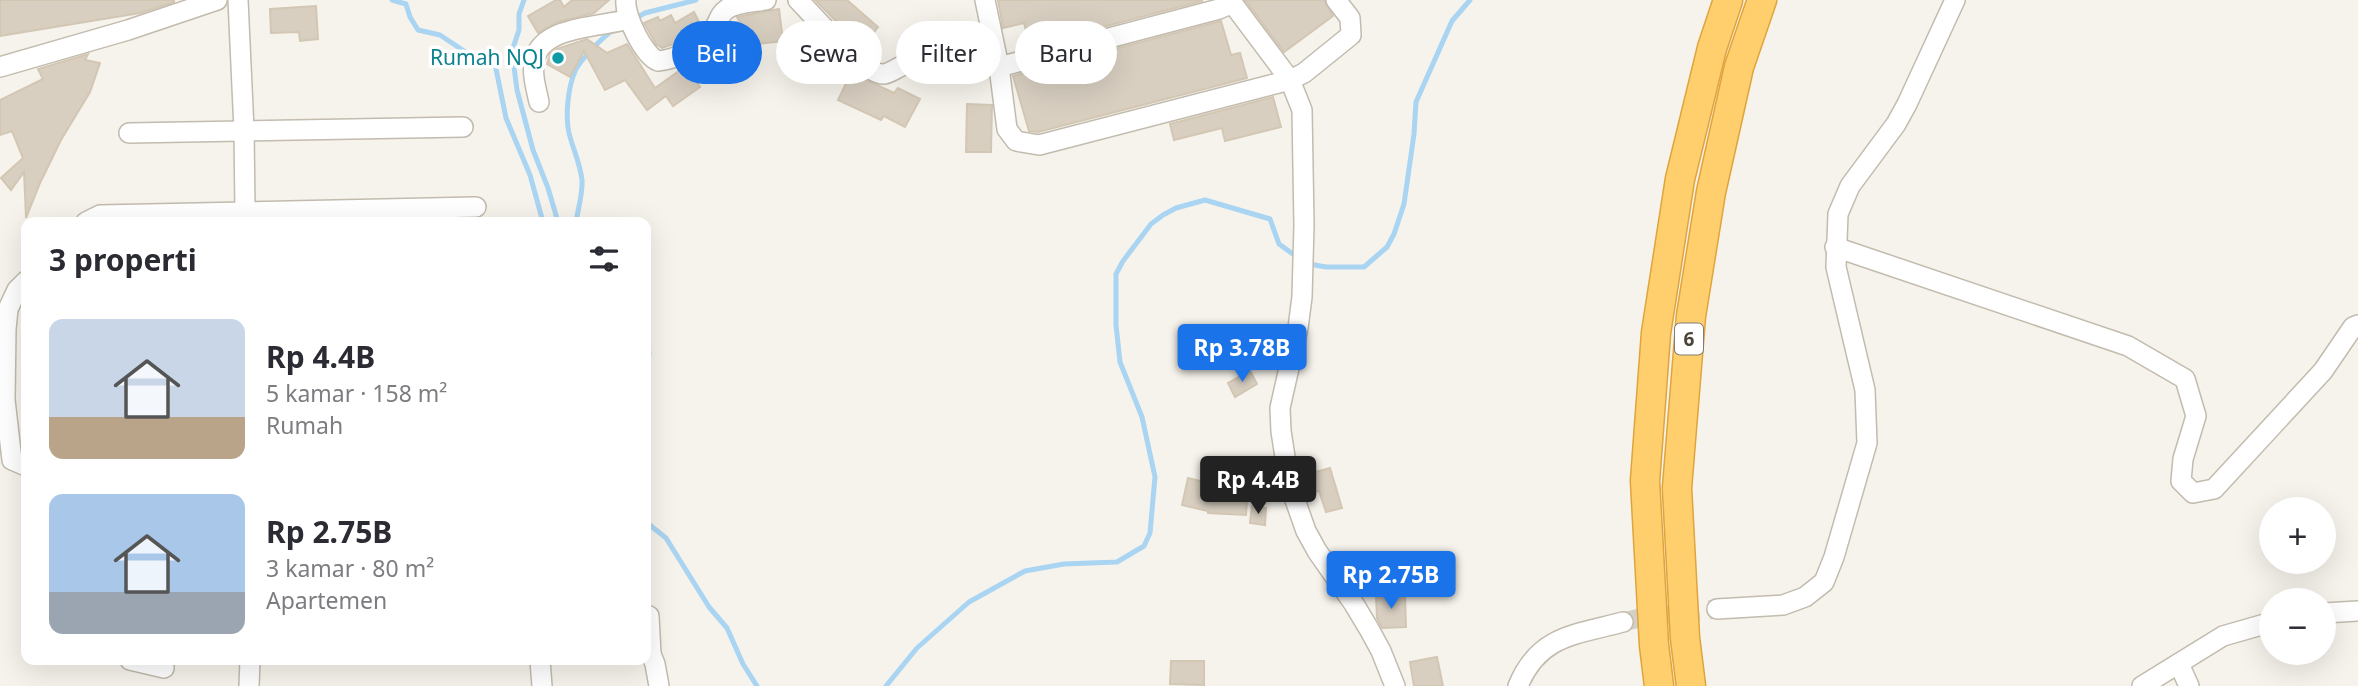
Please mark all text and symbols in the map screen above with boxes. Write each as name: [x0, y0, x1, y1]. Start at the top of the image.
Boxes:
chip: Beli: [672, 21, 762, 84]
chip: Sewa: [776, 21, 882, 84]
chip: Filter: [896, 21, 1001, 84]
chip: Baru: [1015, 21, 1117, 84]
place label: Rumah NQJ: [430, 43, 544, 71]
marker: Rumah NQJ: [550, 50, 566, 66]
text: 3 properti: [49, 239, 197, 280]
icon: filters: [585, 240, 623, 278]
pin: Rp 3.78B: [1170, 324, 1314, 384]
road number: 6: [1675, 324, 1703, 354]
text: Rp 3.78B: [1194, 331, 1290, 363]
text: Rp 4.4B: [266, 336, 375, 377]
icon: home: [105, 347, 189, 431]
text: 5 kamar · 158 m²: [266, 377, 447, 409]
text: Rumah: [266, 409, 343, 441]
pin: Rp 4.4B: [1193, 456, 1323, 516]
text: Rp 4.4B: [1216, 463, 1300, 495]
map controls: [2259, 497, 2336, 665]
button: +: [2259, 497, 2336, 574]
text: Rp 2.75B: [266, 511, 392, 552]
icon: home: [105, 522, 189, 606]
text: 3 kamar · 80 m²: [266, 552, 434, 584]
pin: Rp 2.75B: [1319, 552, 1463, 611]
text: Rp 2.75B: [1343, 558, 1439, 590]
text: Apartemen: [266, 584, 387, 616]
button: −: [2259, 588, 2336, 665]

